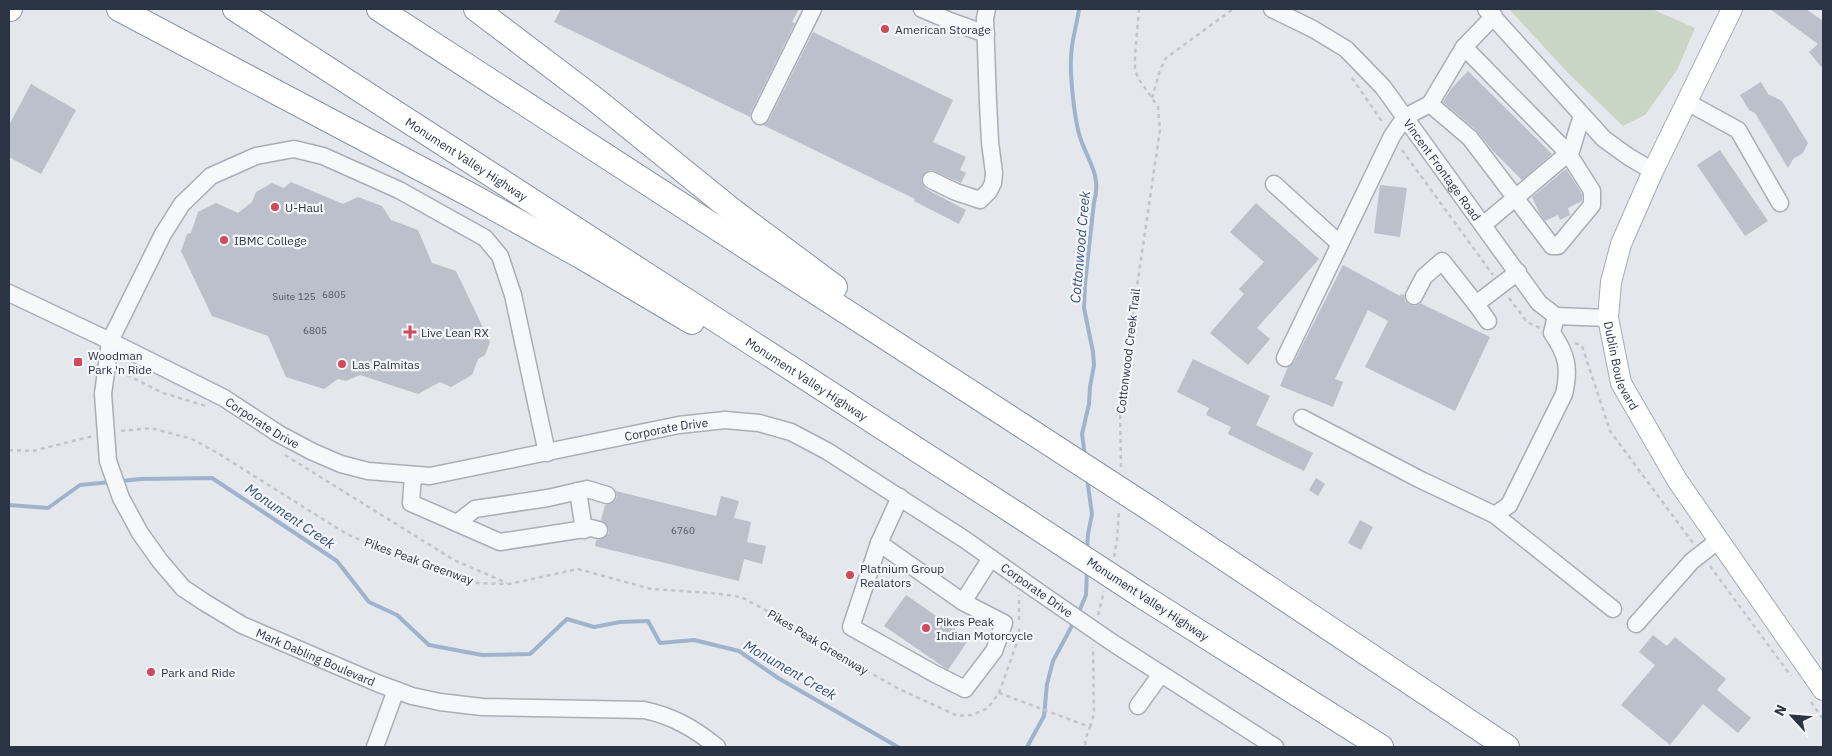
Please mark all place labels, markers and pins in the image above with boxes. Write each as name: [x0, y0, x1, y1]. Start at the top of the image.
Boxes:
place label: American Storage: [895, 22, 991, 37]
marker: American Storage: [879, 23, 891, 35]
place label: U-Haul: [285, 200, 323, 215]
marker: U-Haul: [269, 201, 281, 213]
place label: IBMC College: [234, 233, 307, 248]
marker: IBMC College: [218, 234, 230, 246]
marker: Live Lean RX: [403, 325, 417, 339]
place label: Live Lean RX: [421, 325, 489, 340]
place label: Woodman Park 'n Ride: [88, 348, 152, 377]
marker: Woodman Park 'n Ride: [72, 356, 84, 368]
place label: Las Palmitas: [352, 357, 420, 372]
marker: Las Palmitas: [336, 358, 348, 370]
place label: Platnium Group Realators: [860, 561, 944, 590]
marker: Platnium Group Realators: [844, 569, 856, 581]
place label: Pikes Peak Indian Motorcycle: [936, 614, 1034, 643]
marker: Pikes Peak Indian Motorcycle: [920, 622, 932, 634]
place label: Park and Ride: [161, 665, 236, 680]
marker: Park and Ride: [145, 666, 157, 678]

